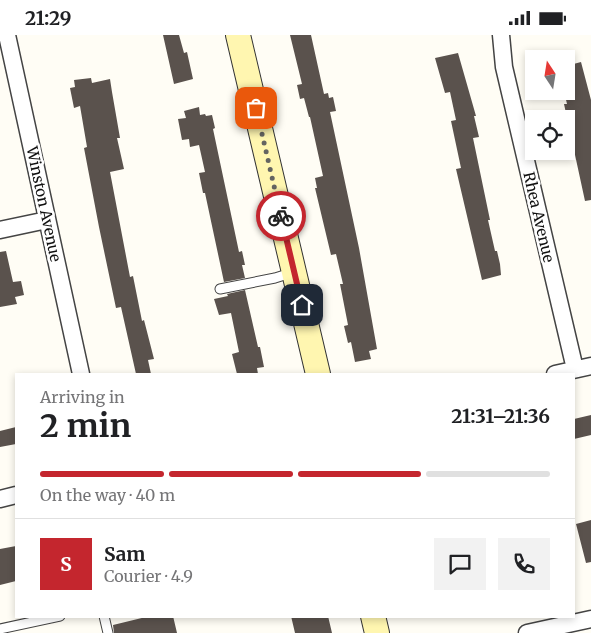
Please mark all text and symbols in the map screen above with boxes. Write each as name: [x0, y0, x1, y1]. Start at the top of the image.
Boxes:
text: 21:29: [25, 6, 72, 30]
north arrow: [525, 50, 575, 100]
map controls: [525, 50, 575, 160]
pin: [235, 87, 277, 129]
icon: bag: [242, 94, 270, 122]
button: locate: [525, 110, 575, 160]
street label: Winston Avenue: [22, 144, 66, 264]
street label: Rhea Avenue: [519, 170, 559, 264]
courier: [256, 191, 306, 241]
icon: bike: [267, 202, 295, 230]
pin: [281, 284, 323, 326]
icon: home: [288, 291, 316, 319]
text: Arriving in: [40, 387, 125, 407]
text: 21:31–21:36: [451, 404, 550, 428]
text: 2 min: [40, 406, 131, 446]
text: On the way · 40 m: [40, 485, 175, 505]
button: chat: [434, 538, 486, 590]
button: phone: [498, 538, 550, 590]
text: Sam: [104, 542, 145, 566]
text: S: [60, 552, 72, 576]
text: Courier · 4.9: [104, 566, 193, 586]

